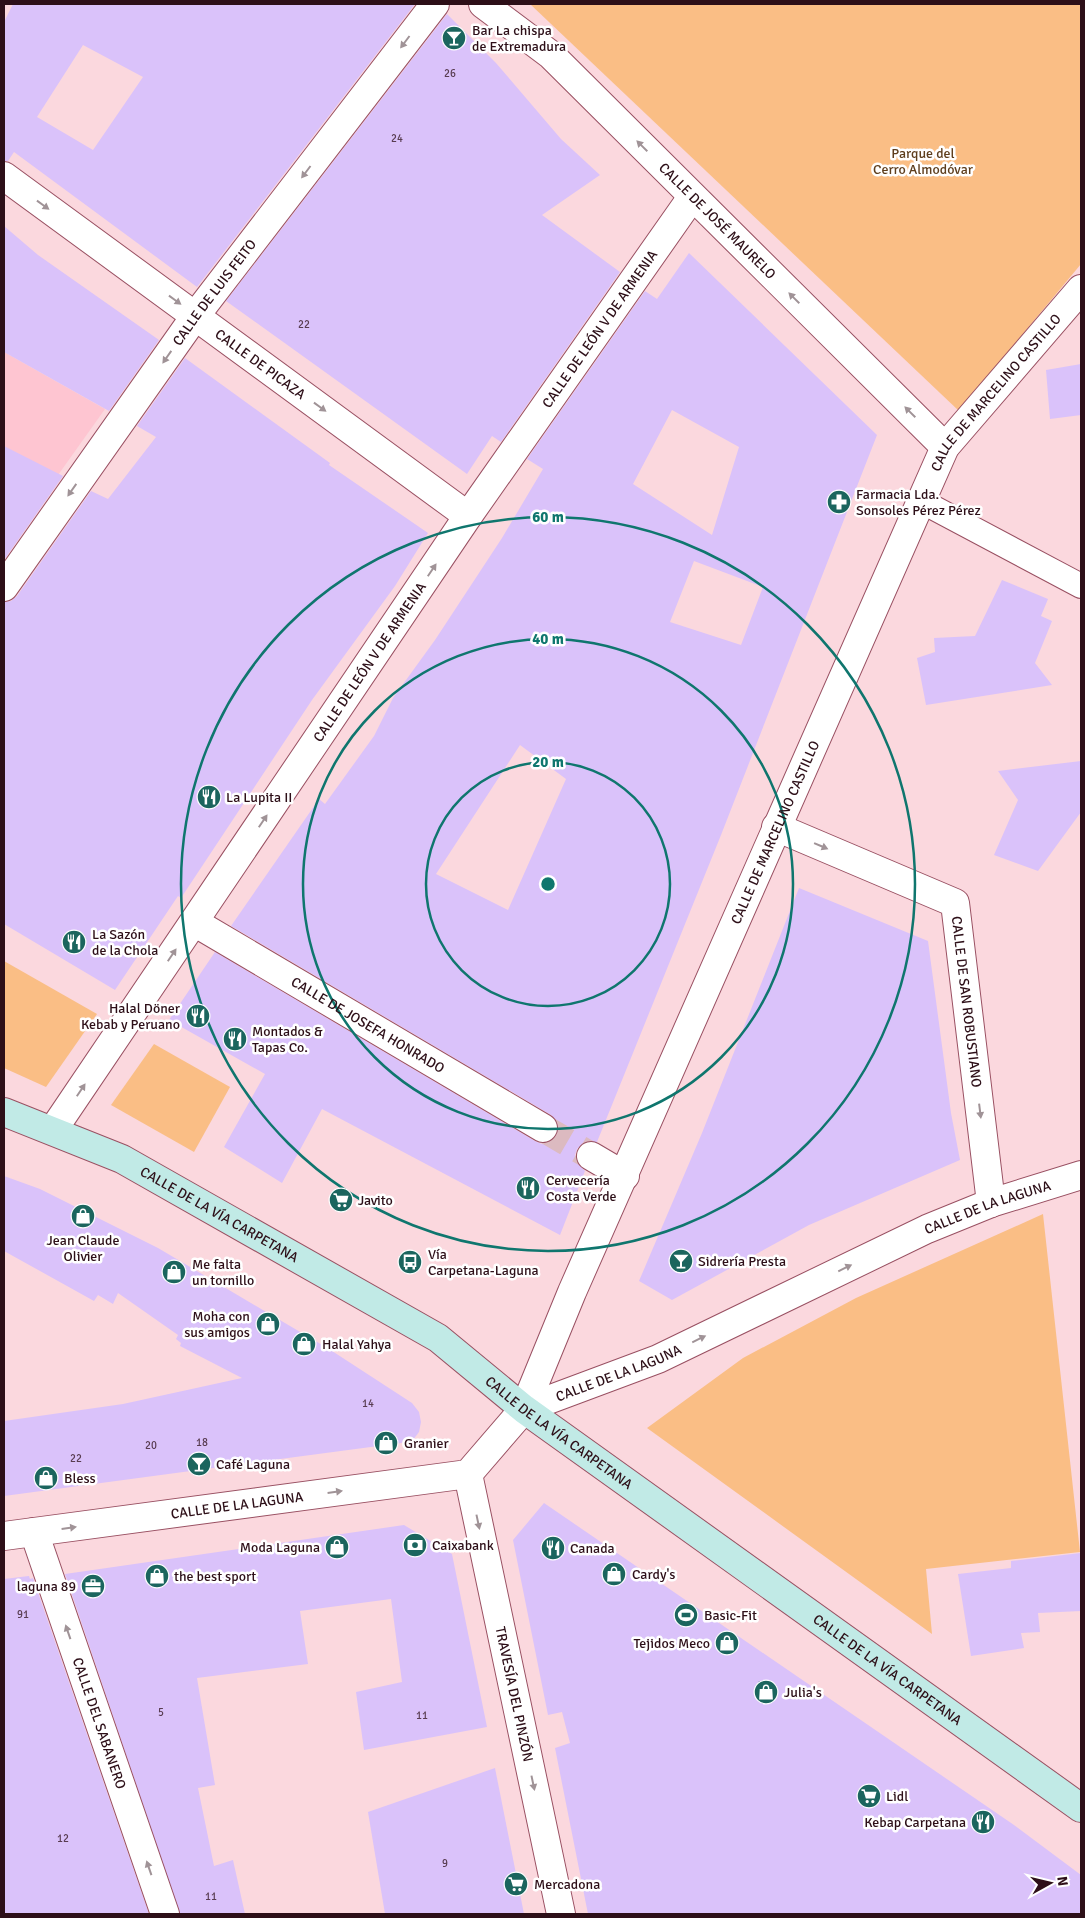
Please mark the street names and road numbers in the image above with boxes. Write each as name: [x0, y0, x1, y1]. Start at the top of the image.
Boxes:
street label: CALLE DE JOSÉ MAURELO: [656, 159, 780, 283]
street label: CALLE DE LUIS FEITO: [169, 236, 260, 349]
street label: CALLE DE LEÓN V DE ARMENIA: [538, 246, 661, 411]
street label: CALLE DE MARCELINO CASTILLO: [927, 310, 1064, 474]
street label: CALLE DE PICAZA: [212, 325, 309, 403]
street label: CALLE DE LEÓN V DE ARMENIA: [309, 578, 430, 745]
street label: CALLE DE MARCELINO CASTILLO: [727, 738, 823, 927]
street label: CALLE DE SAN ROBUSTIANO: [948, 915, 986, 1088]
street label: CALLE DE JOSEFA HONRADO: [288, 973, 448, 1077]
street label: CALLE DE LA VÍA CARPETANA: [137, 1163, 302, 1266]
street label: CALLE DE LA LAGUNA: [922, 1176, 1053, 1238]
street label: CALLE DE LA LAGUNA: [553, 1340, 684, 1405]
street label: CALLE DE LA VÍA CARPETANA: [482, 1372, 636, 1493]
street label: CALLE DE LA LAGUNA: [170, 1488, 305, 1522]
street label: CALLE DE LA VÍA CARPETANA: [810, 1610, 966, 1729]
street label: TRAVESÍA DEL PINZÓN: [492, 1625, 537, 1763]
street label: CALLE DEL SABANERO: [69, 1655, 130, 1791]

